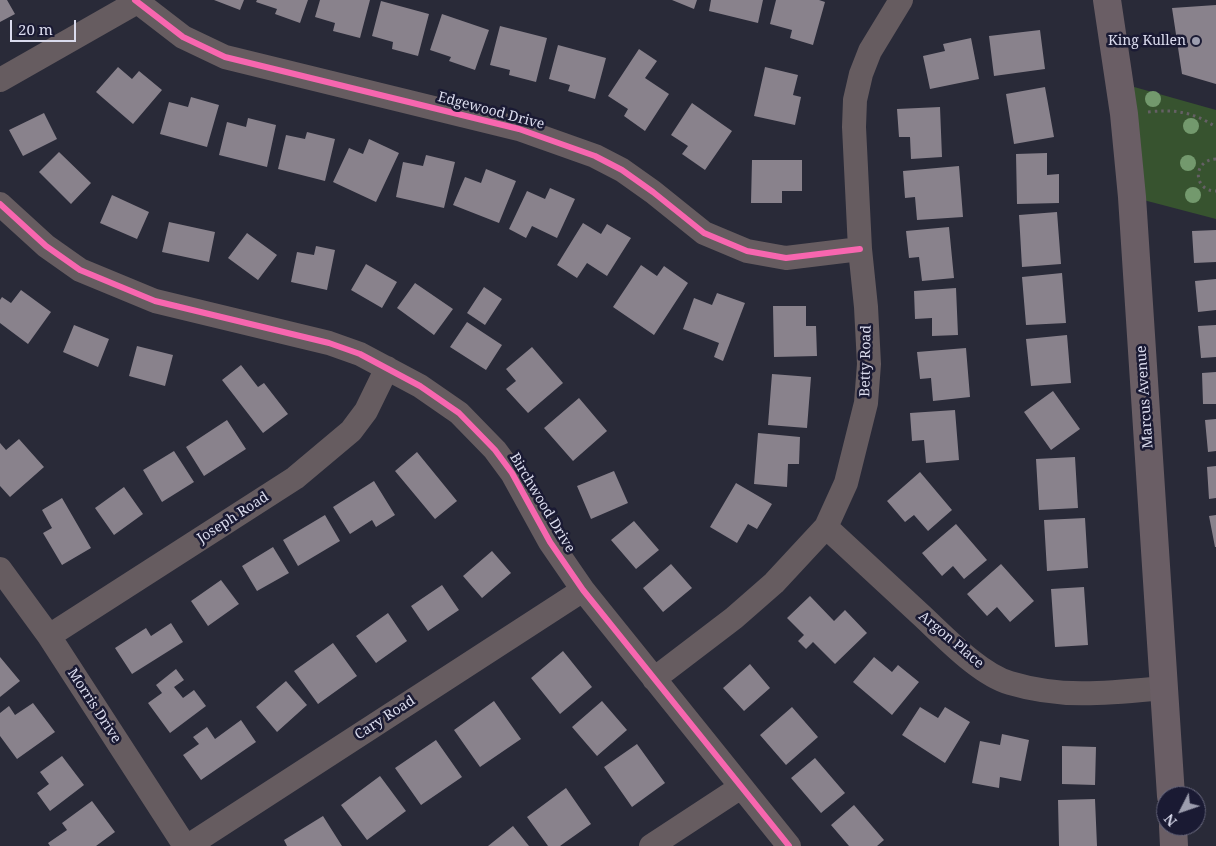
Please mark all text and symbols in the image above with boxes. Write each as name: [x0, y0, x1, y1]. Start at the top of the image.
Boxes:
scale bar: [12, 10, 79, 42]
text: 20 m: [18, 19, 53, 39]
place label: King Kullen: [1108, 33, 1186, 49]
marker: King Kullen: [1190, 35, 1202, 47]
street label: Edgewood Drive: [436, 89, 546, 133]
street label: Betty Road: [857, 325, 875, 397]
street label: Marcus Avenue: [1133, 345, 1157, 449]
street label: Birchwood Drive: [506, 450, 578, 556]
street label: Joseph Road: [194, 489, 272, 547]
street label: Argon Place: [915, 608, 987, 672]
street label: Morris Drive: [64, 665, 124, 747]
street label: Cary Road: [352, 692, 418, 744]
north arrow: [1156, 786, 1206, 836]
text: N: [1159, 810, 1181, 831]

